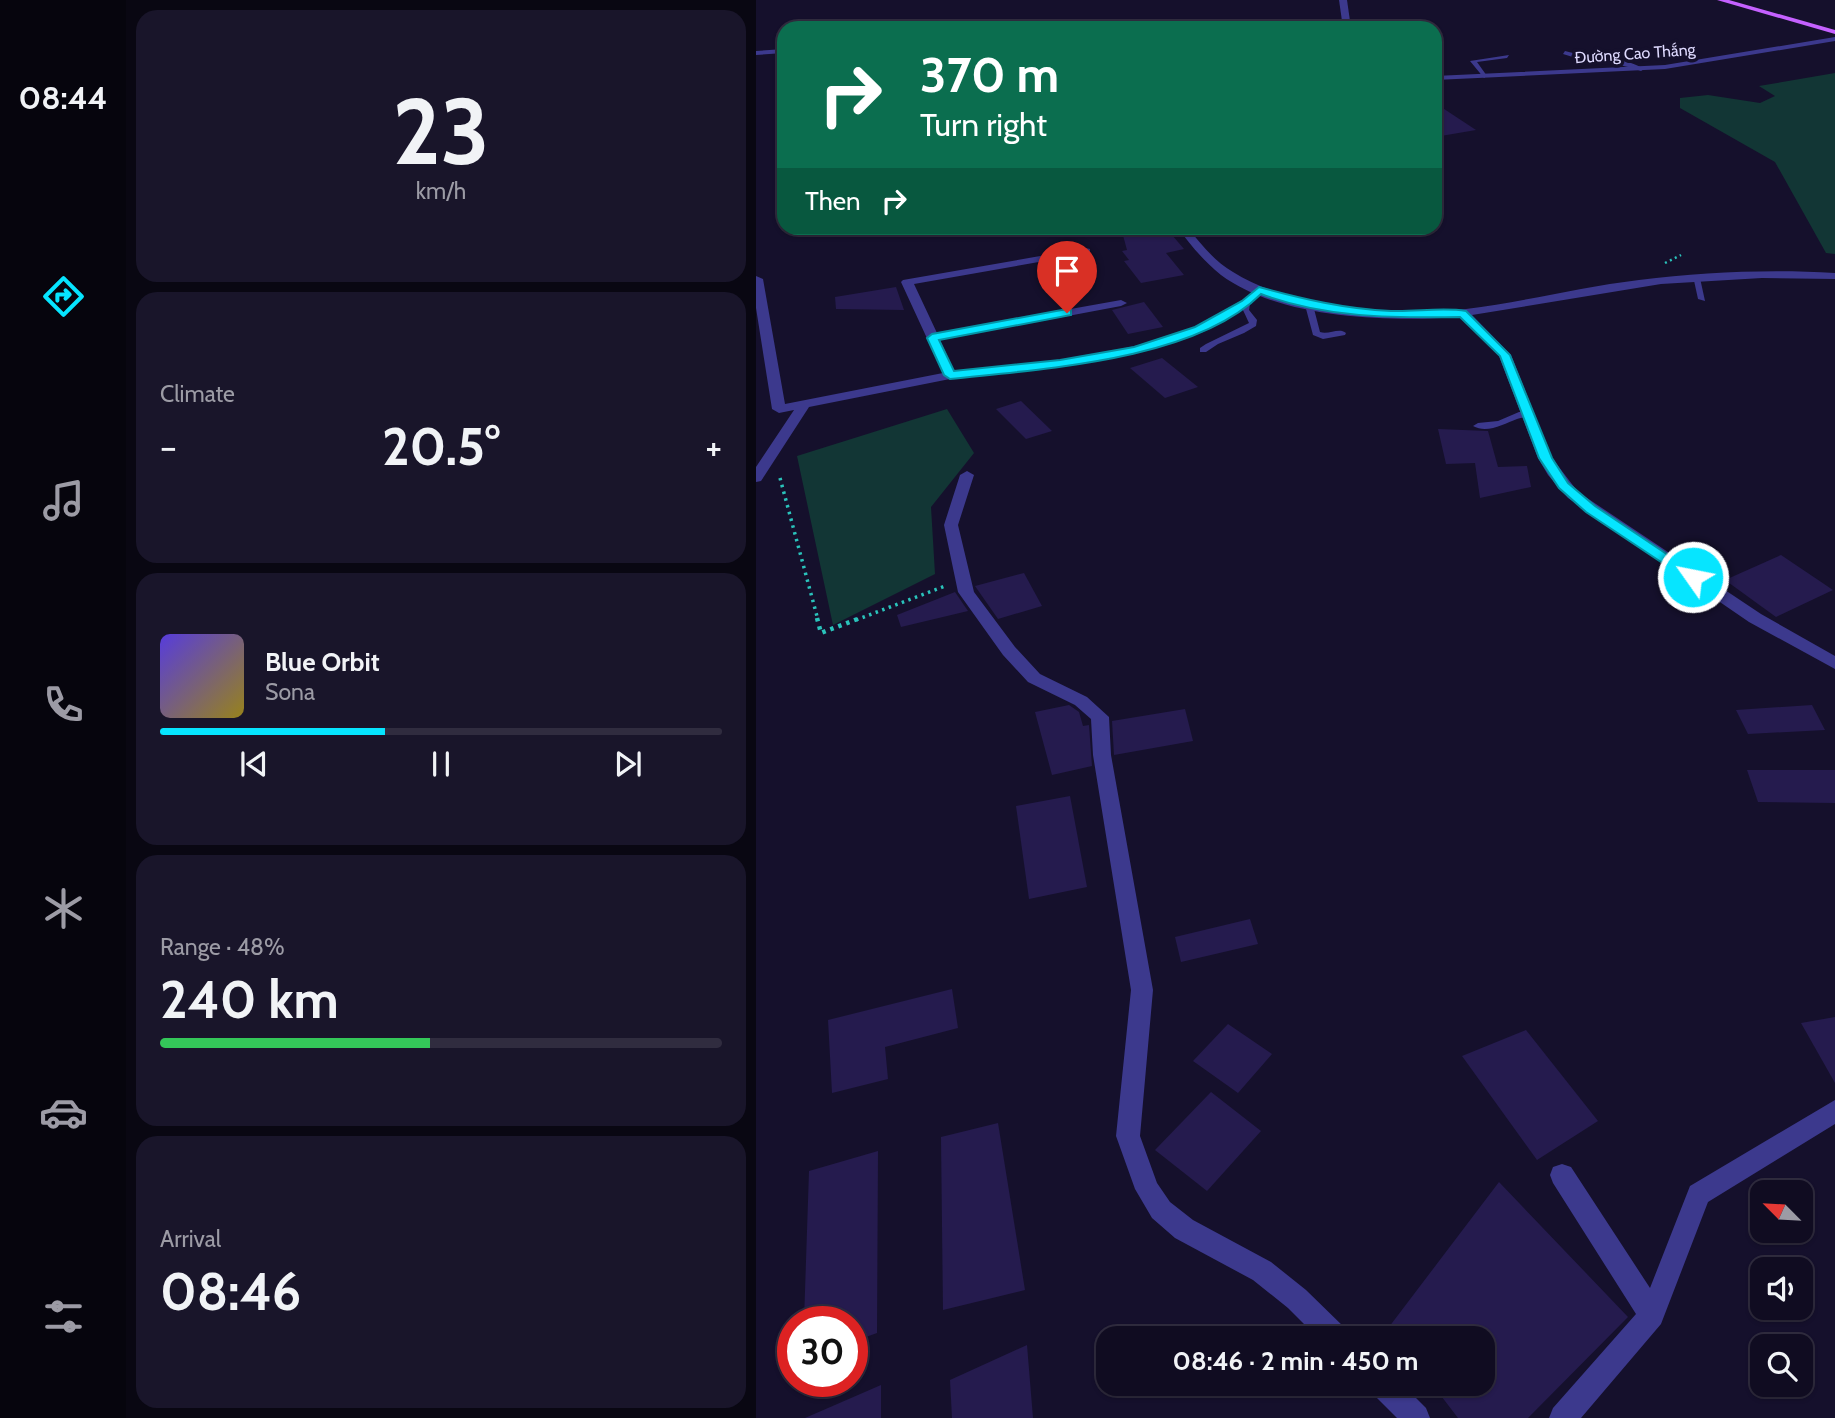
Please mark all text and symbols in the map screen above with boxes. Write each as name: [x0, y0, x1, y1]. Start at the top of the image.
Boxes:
street label: Đường Cao Thắng: [1574, 40, 1697, 67]
text: 370 m: [920, 45, 1059, 104]
icon: right: [805, 49, 896, 140]
text: 23: [392, 76, 490, 187]
text: 08:44: [19, 78, 107, 117]
text: Turn right: [920, 105, 1047, 144]
text: km/h: [416, 177, 466, 205]
icon: right: [875, 182, 913, 220]
text: Then: [805, 185, 861, 217]
pin: [1037, 241, 1097, 313]
icon: arrive: [1048, 252, 1086, 290]
icon: directions: [39, 272, 88, 321]
text: Climate: [160, 380, 235, 408]
text: 20.5°: [382, 415, 500, 478]
text: −: [160, 423, 177, 470]
text: +: [705, 423, 722, 470]
icon: music: [39, 476, 88, 525]
position arrow: [1656, 540, 1730, 614]
text: Blue Orbit: [265, 646, 380, 678]
text: Sona: [265, 678, 315, 706]
icon: phone: [39, 680, 88, 729]
icon: previous: [235, 745, 273, 783]
icon: pause: [422, 745, 460, 783]
icon: next: [609, 745, 647, 783]
icon: climate: [39, 884, 88, 933]
text: Range · 48%: [160, 933, 285, 961]
text: 240 km: [160, 968, 339, 1031]
icon: car: [39, 1088, 88, 1137]
north arrow: [1750, 1180, 1813, 1242]
map controls: [1750, 1180, 1813, 1397]
text: Arrival: [160, 1225, 221, 1253]
button: sound: [1750, 1257, 1813, 1320]
text: 08:46: [160, 1260, 301, 1323]
icon: filters: [39, 1292, 88, 1341]
speed limit sign: 30: [777, 1306, 868, 1397]
button: search: [1750, 1334, 1813, 1397]
text: 08:46 · 2 min · 450 m: [1173, 1345, 1418, 1377]

